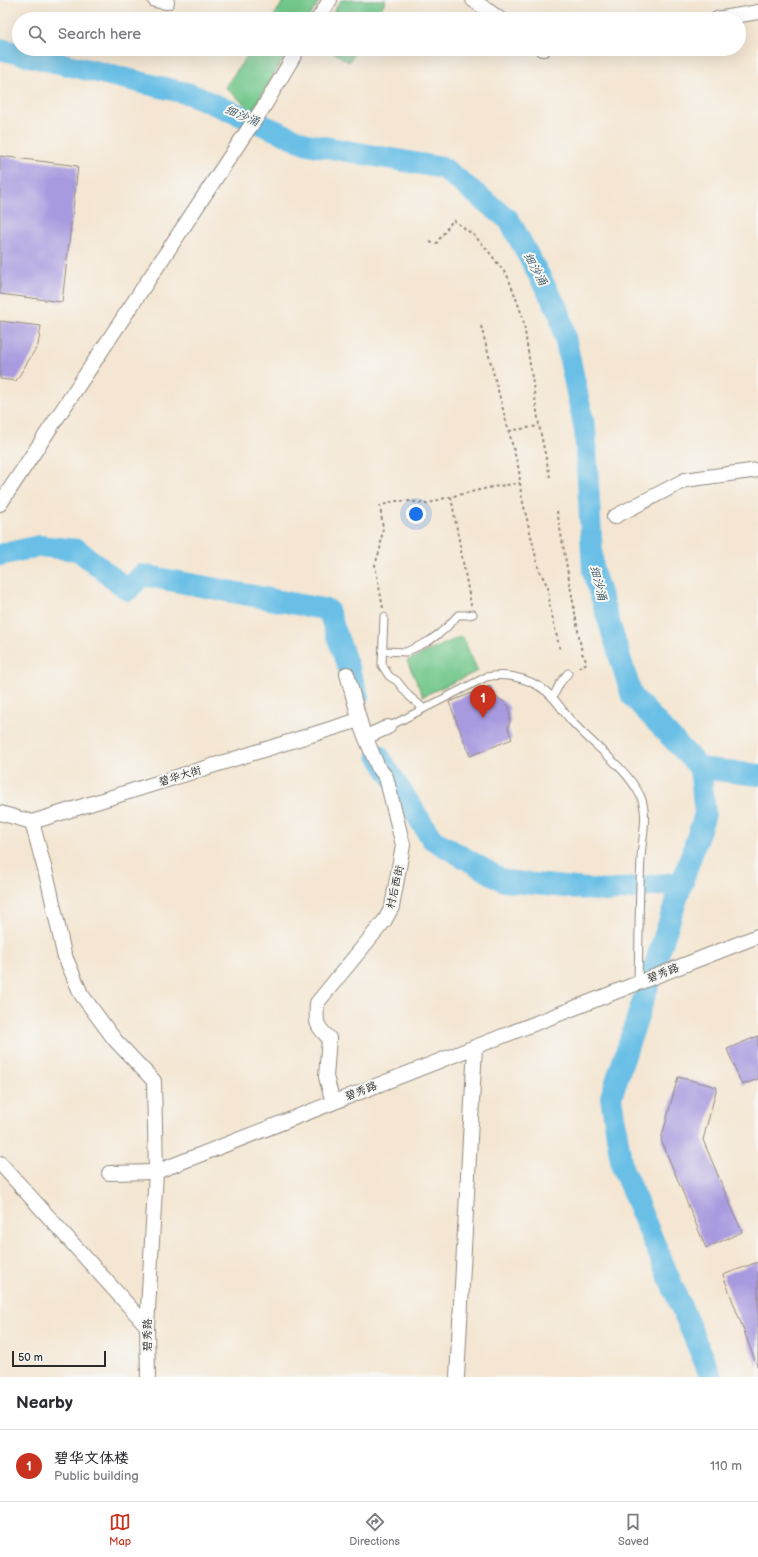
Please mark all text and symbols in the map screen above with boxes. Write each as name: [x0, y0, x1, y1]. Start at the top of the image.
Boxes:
search box: [12, 12, 746, 56]
icon: search: [26, 23, 48, 45]
text: Search here: [58, 25, 141, 44]
water label: 细沙涌: [222, 102, 262, 130]
water label: 细沙涌: [520, 250, 551, 289]
your location: [406, 504, 426, 524]
water label: 细沙涌: [586, 564, 610, 603]
pin: 1: [470, 685, 496, 718]
street label: 碧华大街: [157, 763, 204, 789]
street label: 村后西街: [384, 863, 407, 910]
street label: 碧秀路: [645, 961, 681, 985]
street label: 碧秀路: [343, 1079, 379, 1103]
street label: 碧秀路: [141, 1319, 154, 1352]
scale bar: [12, 1349, 106, 1368]
text: 50 m: [18, 1351, 43, 1364]
text: Nearby: [16, 1393, 73, 1413]
text: 碧华文体楼: [54, 1449, 129, 1468]
text: 1: [26, 1458, 32, 1474]
text: 110 m: [710, 1458, 742, 1474]
text: Public building: [54, 1468, 139, 1484]
tab: Map: [109, 1511, 131, 1548]
tab: Directions: [349, 1511, 400, 1548]
tab: Saved: [618, 1511, 649, 1548]

